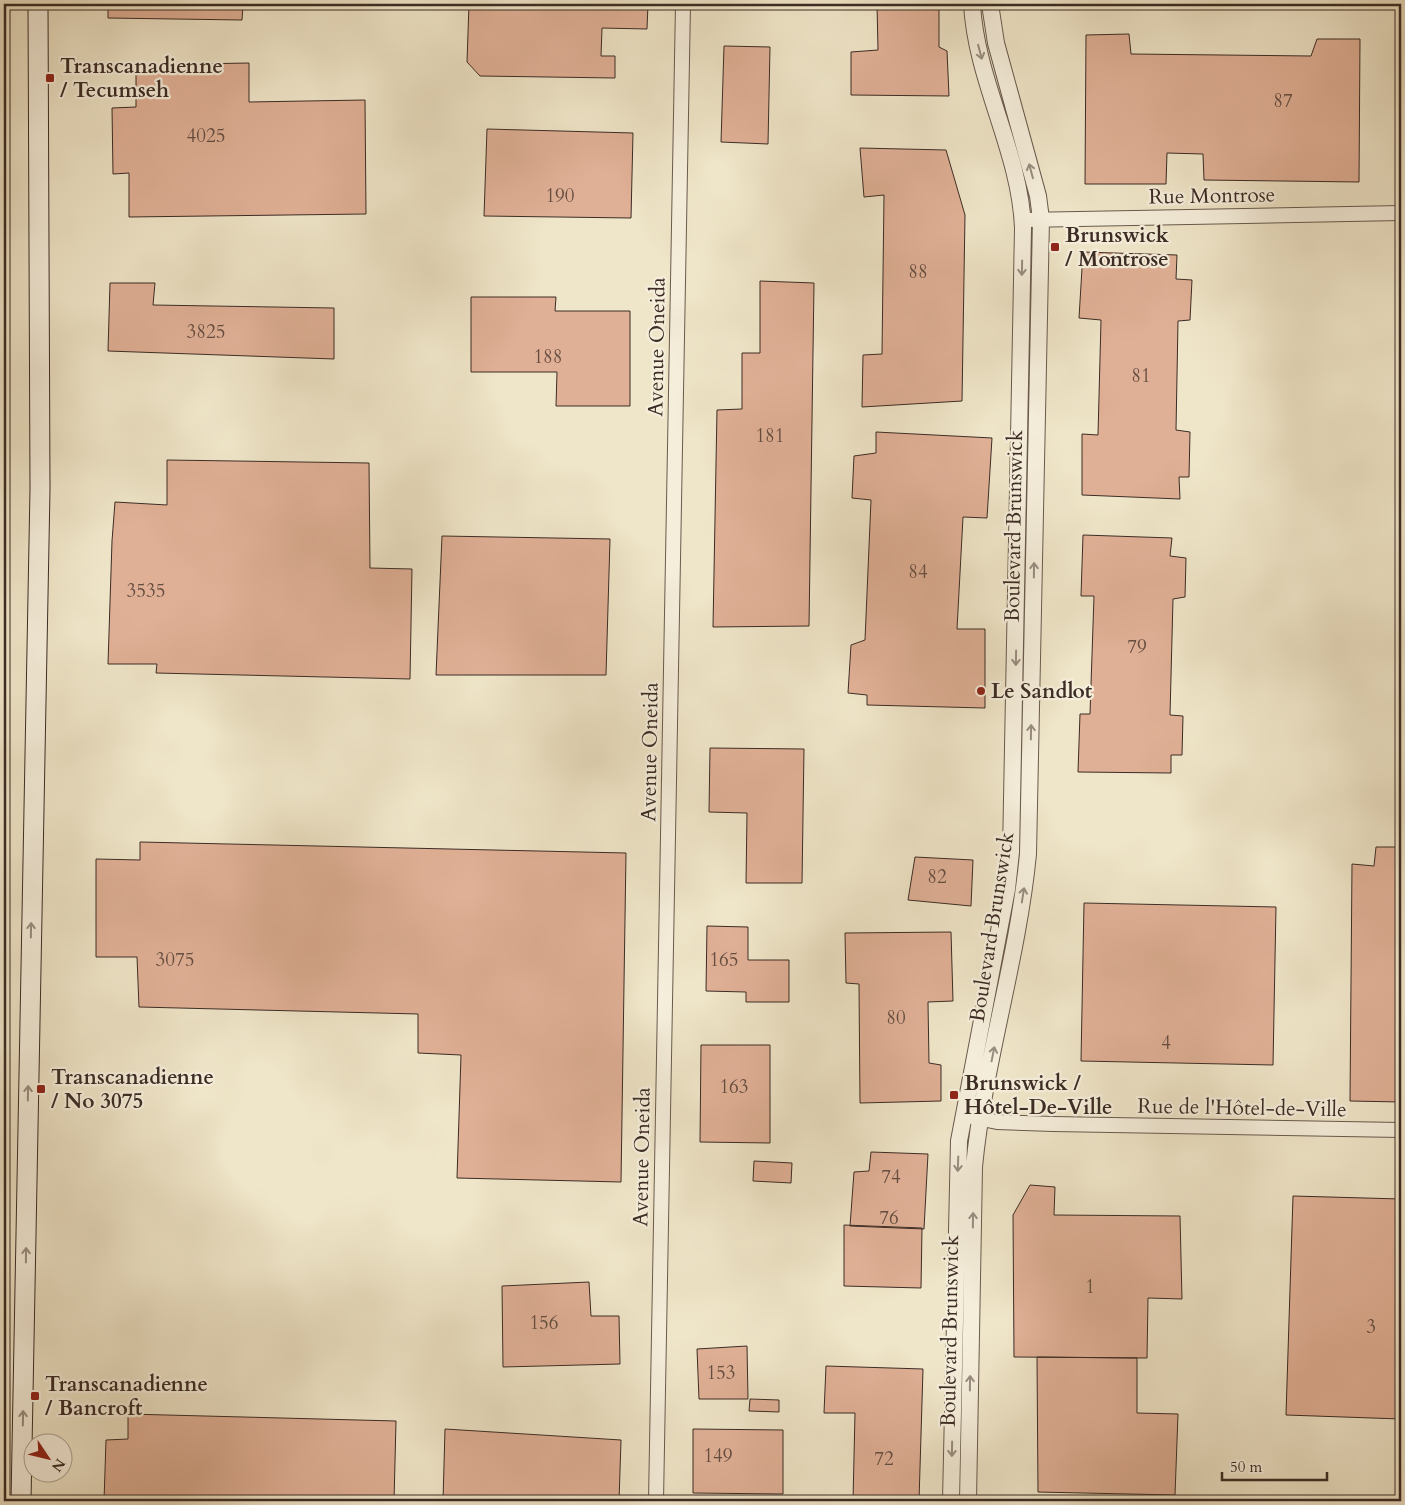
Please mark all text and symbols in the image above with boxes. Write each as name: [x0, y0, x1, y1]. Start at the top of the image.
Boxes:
one-way arrow: [976, 43, 985, 59]
place label: Transcanadienne / Tecumseh: [60, 52, 223, 105]
marker: Transcanadienne / Tecumseh: [44, 72, 56, 84]
house number: 87: [1273, 88, 1293, 114]
house number: 4025: [187, 123, 225, 149]
one-way arrow: [1026, 164, 1036, 180]
street label: Rue Montrose: [1148, 180, 1276, 212]
house number: 190: [545, 183, 575, 209]
place label: Brunswick / Montrose: [1065, 221, 1169, 274]
marker: Brunswick / Montrose: [1049, 241, 1061, 253]
house number: 88: [908, 259, 928, 285]
one-way arrow: [1018, 260, 1027, 276]
street label: Avenue Oneida: [641, 277, 673, 417]
house number: 3825: [187, 319, 225, 345]
house number: 188: [533, 344, 563, 370]
house number: 81: [1131, 363, 1151, 389]
house number: 181: [755, 423, 785, 449]
street label: Boulevard Brunswick: [998, 429, 1030, 622]
house number: 84: [908, 559, 928, 585]
one-way arrow: [1029, 562, 1039, 578]
house number: 3535: [127, 578, 165, 604]
house number: 79: [1127, 634, 1147, 660]
one-way arrow: [1011, 650, 1021, 666]
place label: Le Sandlot: [991, 677, 1093, 706]
street label: Avenue Oneida: [634, 682, 666, 822]
marker: Le Sandlot: [975, 685, 987, 697]
one-way arrow: [1026, 725, 1036, 741]
street label: Boulevard Brunswick: [963, 829, 1021, 1024]
house number: 82: [927, 864, 947, 890]
one-way arrow: [1018, 887, 1028, 903]
one-way arrow: [26, 922, 36, 938]
house number: 3075: [156, 947, 194, 973]
house number: 165: [709, 947, 739, 973]
house number: 80: [886, 1005, 906, 1031]
house number: 4: [1161, 1030, 1171, 1056]
one-way arrow: [989, 1047, 999, 1063]
place label: Transcanadienne / No 3075: [51, 1063, 214, 1116]
place label: Brunswick / Hôtel-De-Ville: [964, 1069, 1112, 1122]
house number: 163: [719, 1074, 749, 1100]
marker: Transcanadienne / No 3075: [35, 1083, 47, 1095]
one-way arrow: [23, 1085, 33, 1101]
street label: Avenue Oneida: [626, 1087, 658, 1227]
marker: Brunswick / Hôtel-De-Ville: [948, 1089, 960, 1101]
street label: Rue de l'Hôtel-de-Ville: [1137, 1092, 1347, 1124]
one-way arrow: [953, 1156, 962, 1172]
house number: 74: [881, 1164, 901, 1190]
house number: 76: [879, 1205, 899, 1231]
one-way arrow: [968, 1212, 977, 1228]
street label: Boulevard Brunswick: [934, 1234, 966, 1427]
one-way arrow: [21, 1247, 31, 1264]
house number: 1: [1085, 1274, 1095, 1300]
house number: 156: [529, 1310, 559, 1336]
house number: 3: [1366, 1314, 1376, 1340]
house number: 153: [706, 1360, 736, 1386]
place label: Transcanadienne / Bancroft: [45, 1370, 208, 1423]
one-way arrow: [965, 1375, 975, 1391]
marker: Transcanadienne / Bancroft: [29, 1390, 41, 1402]
one-way arrow: [18, 1410, 28, 1426]
north arrow: [22, 1432, 72, 1482]
one-way arrow: [947, 1440, 957, 1457]
house number: 149: [703, 1443, 733, 1469]
house number: 72: [874, 1446, 894, 1472]
scale bar: [1222, 1450, 1328, 1482]
text: N: [47, 1455, 70, 1476]
text: 50 m: [1230, 1457, 1262, 1477]

